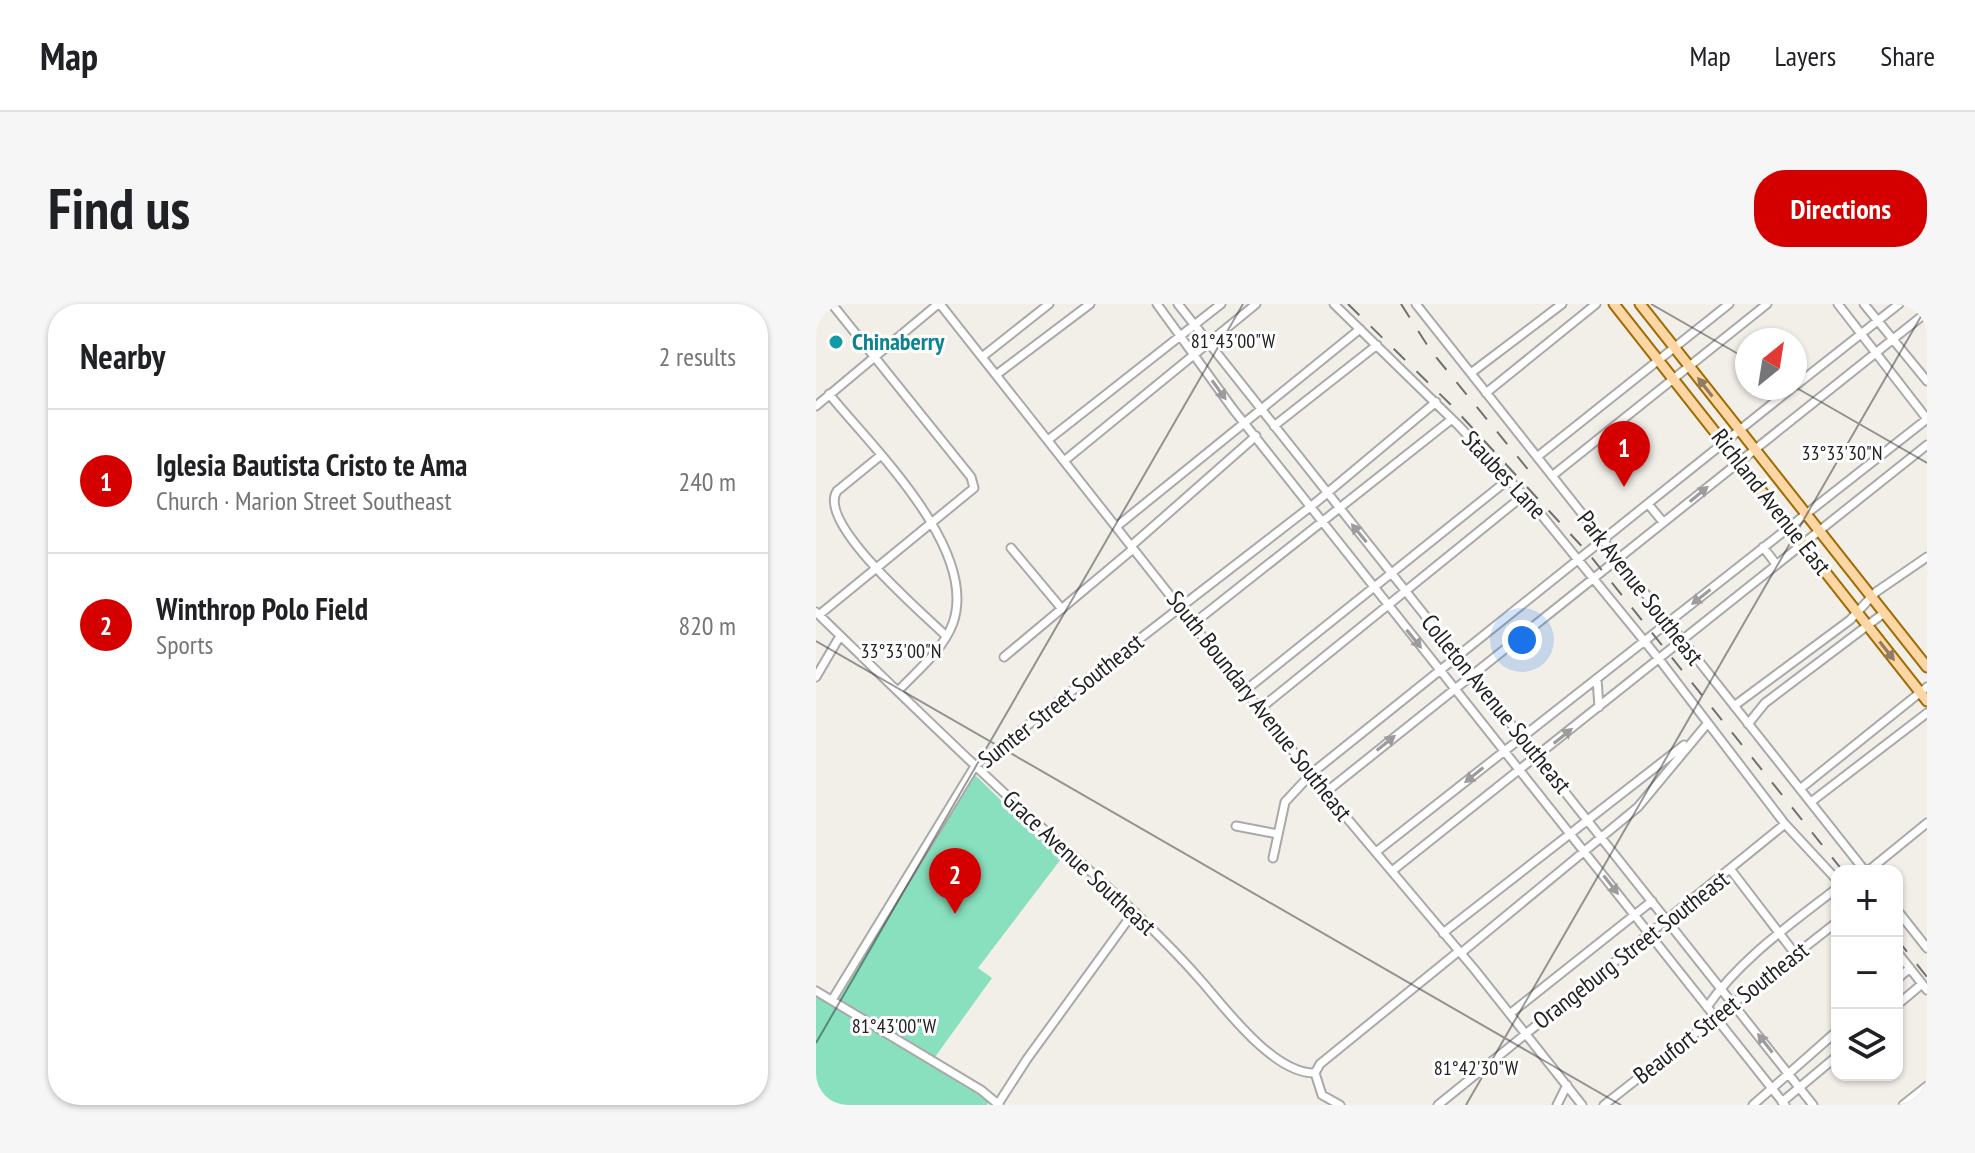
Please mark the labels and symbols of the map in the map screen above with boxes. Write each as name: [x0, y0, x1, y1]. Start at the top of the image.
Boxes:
place label: Chinaberry: [852, 326, 945, 357]
text: 81°43'00"W: [1191, 328, 1276, 354]
north arrow: [1735, 328, 1807, 400]
marker: Chinaberry: [827, 333, 845, 351]
one-way arrow: [1697, 376, 1714, 397]
one-way arrow: [1211, 379, 1227, 400]
pin: 1: [1598, 421, 1650, 487]
street label: Richland Avenue East: [1705, 422, 1838, 581]
street label: Staubes Lane: [1455, 424, 1553, 525]
text: 33°33'30"N: [1802, 440, 1882, 466]
one-way arrow: [1689, 486, 1709, 503]
street label: Park Avenue Southeast: [1570, 504, 1711, 672]
one-way arrow: [1351, 523, 1368, 543]
street label: South Boundary Avenue Southeast: [1160, 584, 1359, 827]
one-way arrow: [1691, 588, 1711, 605]
street label: Colleton Avenue Southeast: [1415, 608, 1578, 800]
your location: [1502, 620, 1542, 660]
street label: Sumter Street Southeast: [972, 626, 1150, 775]
one-way arrow: [1405, 629, 1422, 649]
text: 33°33'00"N: [861, 638, 941, 664]
one-way arrow: [1879, 641, 1895, 661]
one-way arrow: [1553, 728, 1573, 745]
one-way arrow: [1376, 735, 1396, 751]
one-way arrow: [1464, 766, 1484, 782]
street label: Grace Avenue Southeast: [996, 784, 1163, 942]
pin: 2: [929, 848, 981, 914]
street label: Orangeburg Street Southeast: [1526, 863, 1735, 1036]
one-way arrow: [1602, 875, 1619, 895]
street label: Beaufort Street Southeast: [1627, 934, 1815, 1091]
text: 81°43'00"W: [852, 1013, 937, 1039]
one-way arrow: [1758, 1033, 1774, 1053]
text: 81°42'30"W: [1434, 1055, 1519, 1081]

